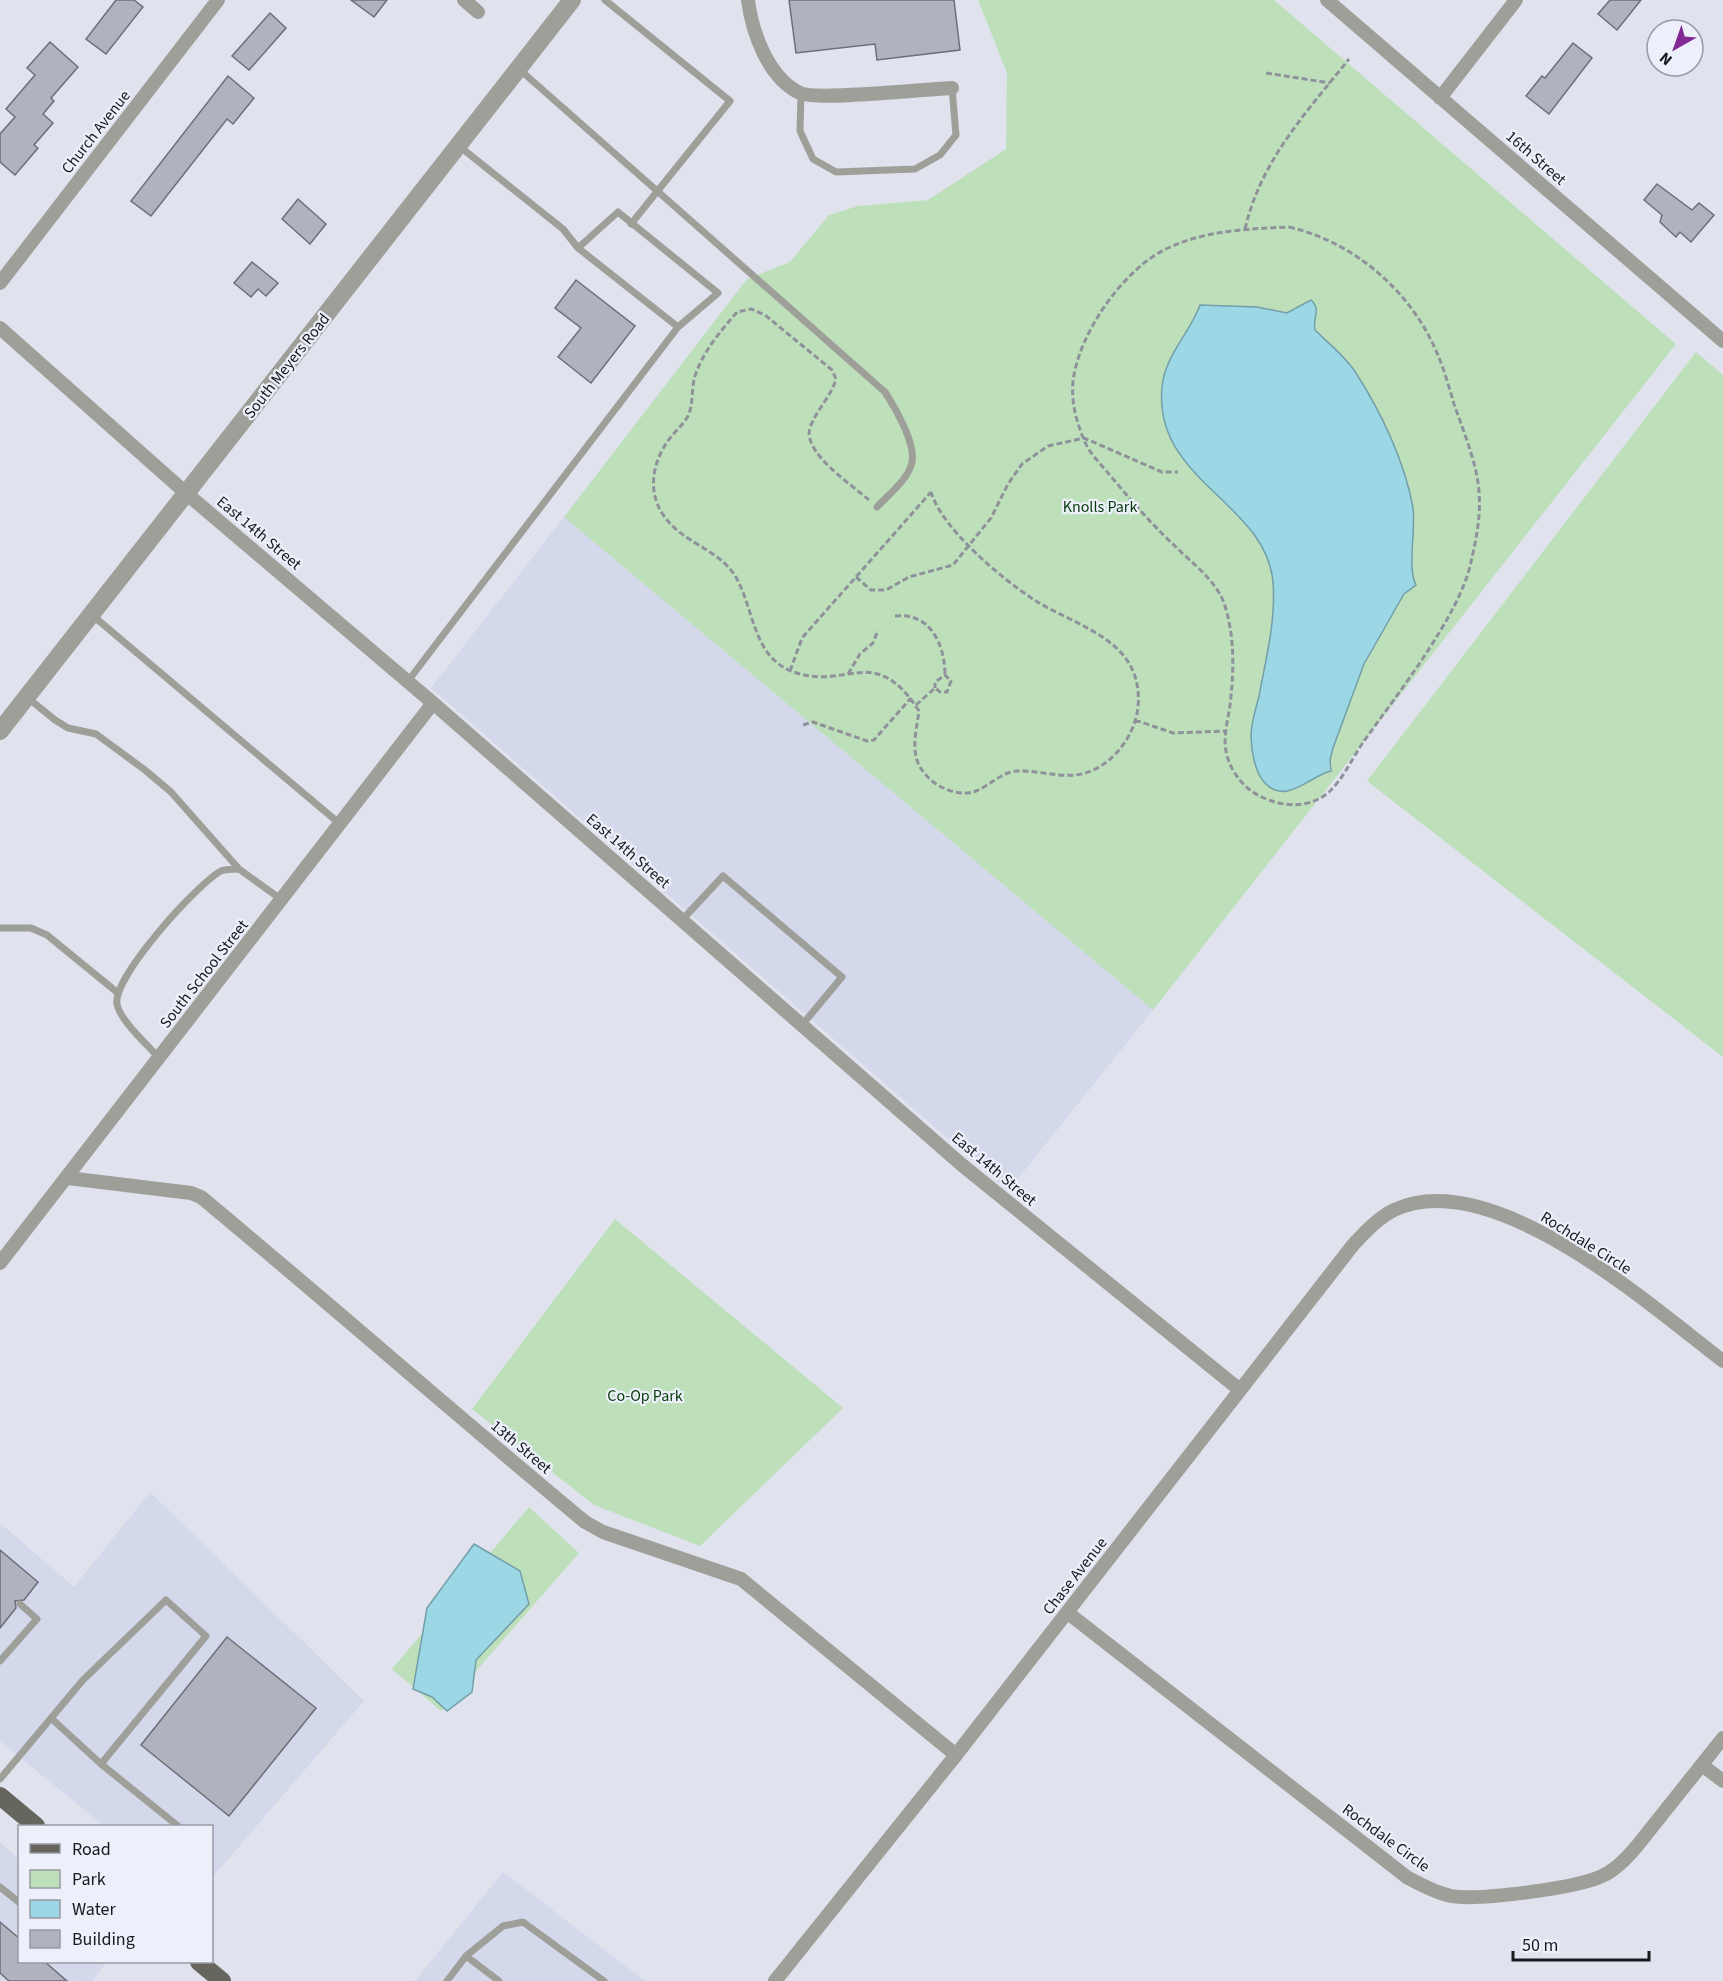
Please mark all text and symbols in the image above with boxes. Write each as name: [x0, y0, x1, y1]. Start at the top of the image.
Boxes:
north arrow: [1645, 18, 1705, 78]
text: N: [1655, 47, 1677, 71]
street label: Church Avenue: [56, 86, 136, 178]
street label: 16th Street: [1501, 126, 1571, 191]
street label: South Meyers Road: [239, 309, 335, 423]
street label: East 14th Street: [212, 491, 307, 575]
park label: Knolls Park: [1063, 496, 1137, 518]
street label: East 14th Street: [581, 808, 675, 894]
street label: South School Street: [155, 915, 254, 1033]
street label: East 14th Street: [947, 1127, 1042, 1211]
street label: Rochdale Circle: [1536, 1206, 1636, 1280]
park label: Co-Op Park: [607, 1385, 683, 1407]
street label: 13th Street: [486, 1415, 557, 1479]
street label: Chase Avenue: [1038, 1533, 1112, 1619]
street label: Rochdale Circle: [1338, 1799, 1434, 1877]
legend: [18, 1825, 213, 1963]
text: Road: [72, 1837, 111, 1862]
text: Park: [72, 1867, 106, 1892]
text: Water: [72, 1897, 116, 1922]
scale bar: [1513, 1924, 1650, 1962]
text: Building: [72, 1927, 135, 1952]
text: 50 m: [1522, 1933, 1558, 1958]

